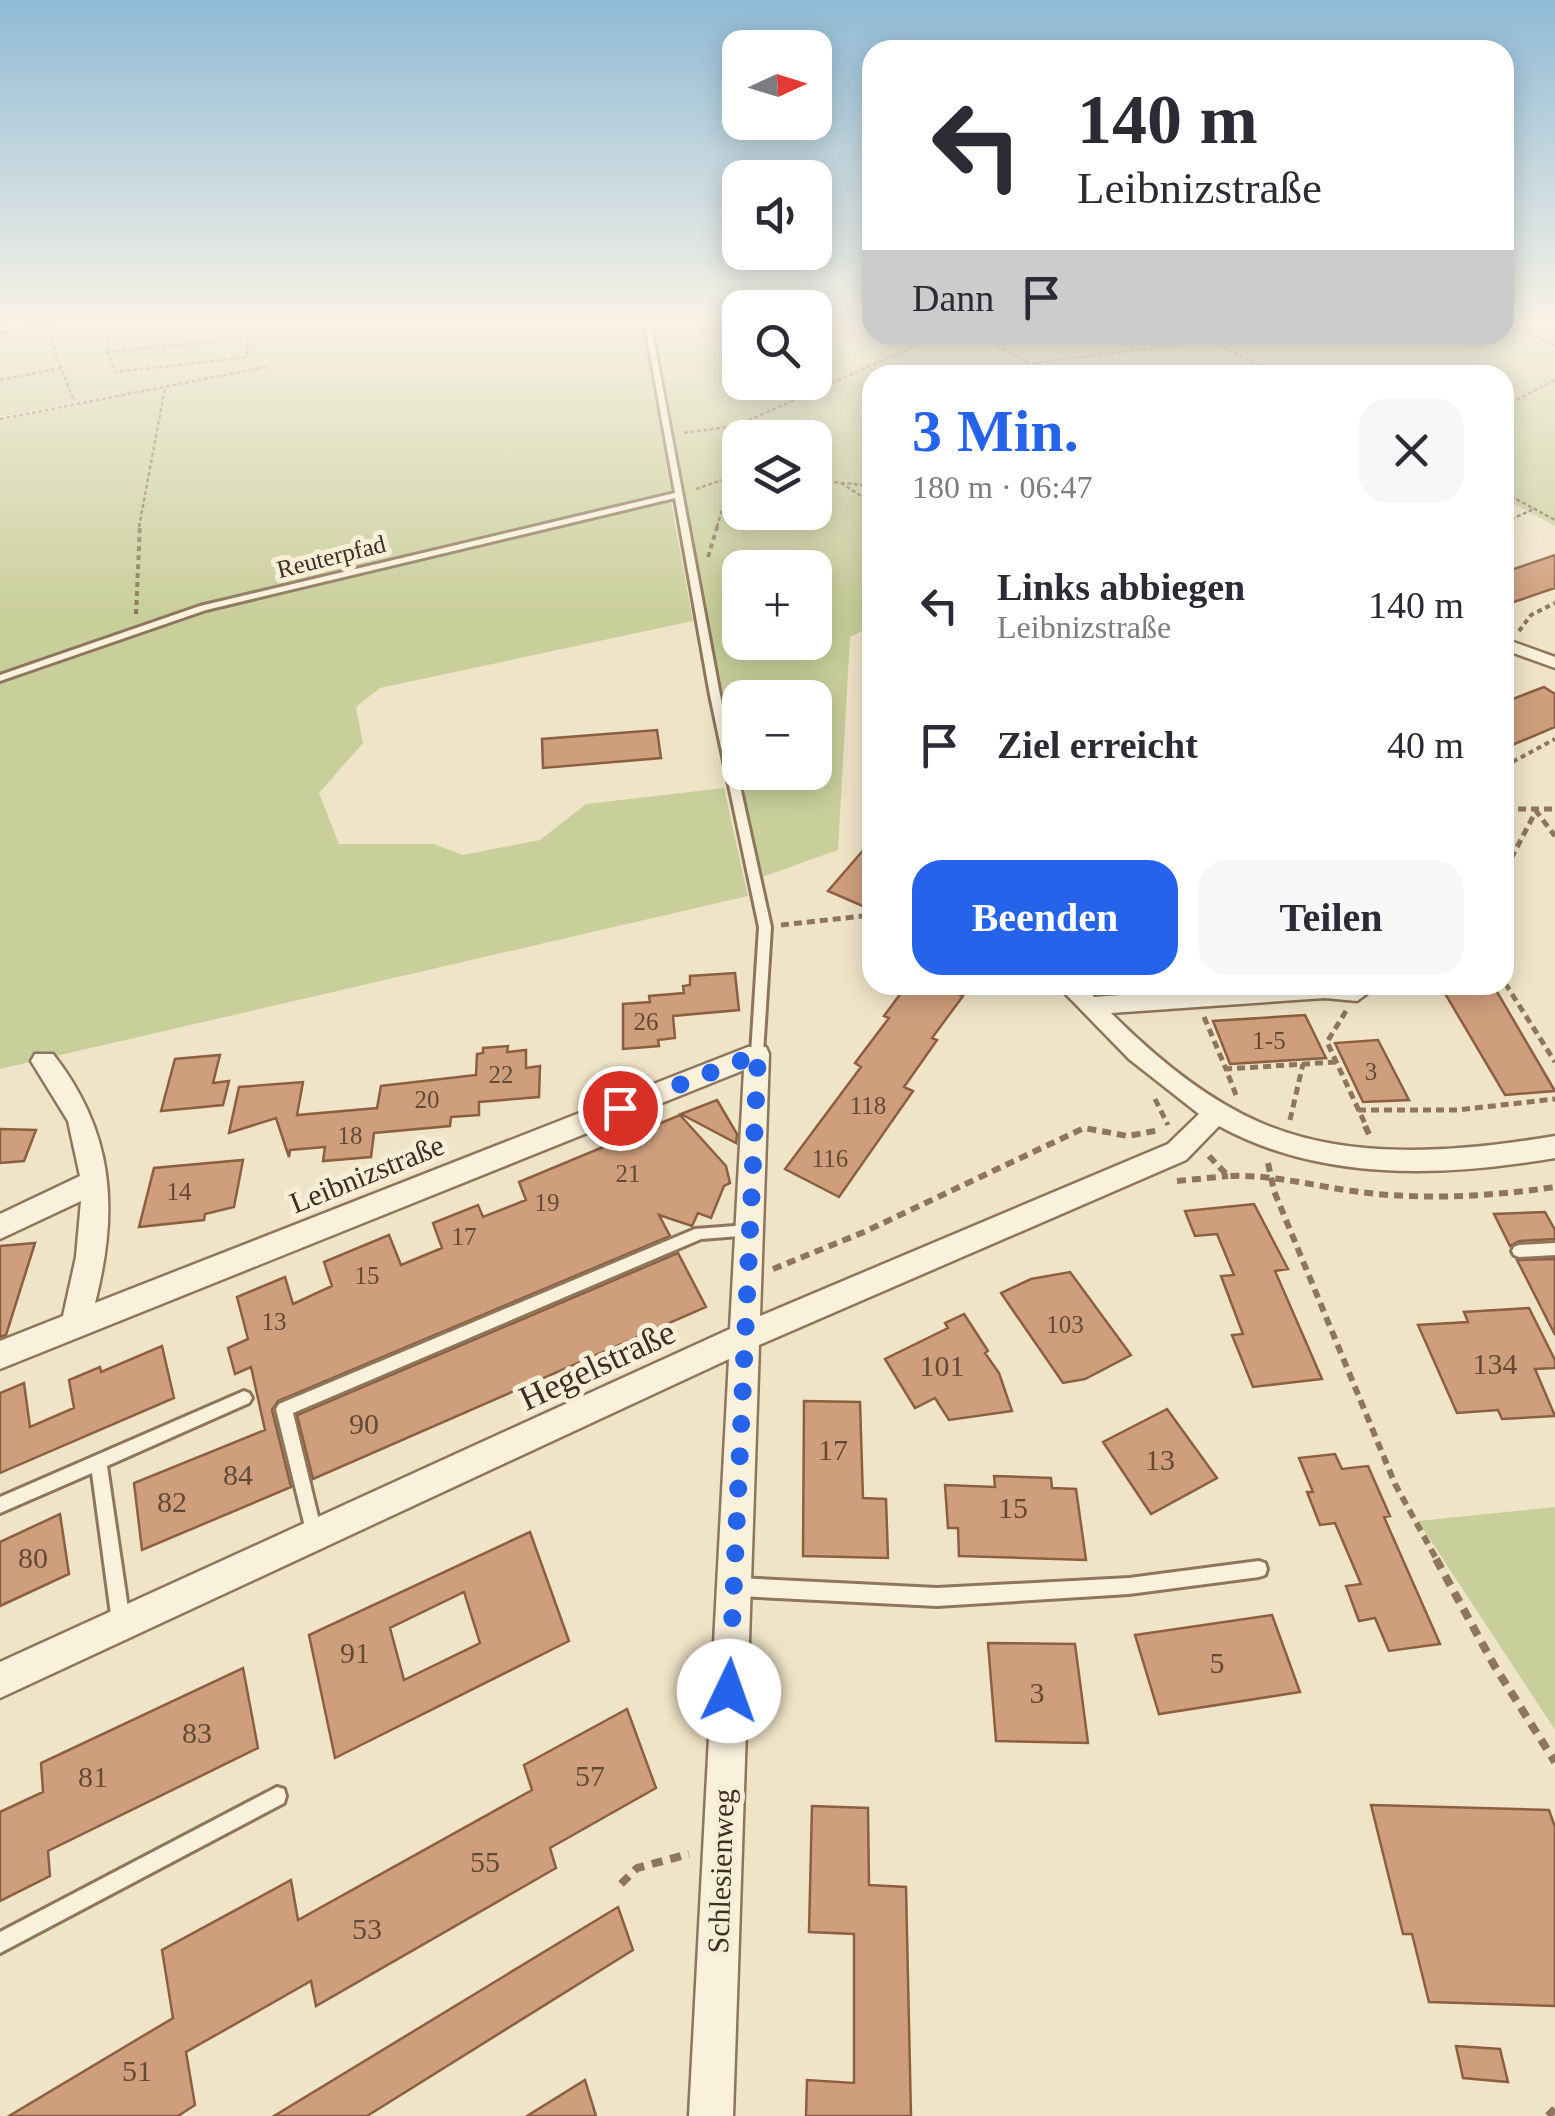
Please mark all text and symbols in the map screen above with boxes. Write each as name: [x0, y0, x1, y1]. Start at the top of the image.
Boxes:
north arrow: [722, 30, 832, 140]
map controls: [722, 30, 832, 790]
icon: left: [912, 80, 1042, 210]
text: 140 m: [1077, 81, 1258, 158]
button: sound: [722, 160, 832, 270]
text: Leibnizstraße: [1077, 163, 1322, 213]
icon: arrive: [1014, 270, 1069, 325]
text: Dann: [912, 277, 994, 319]
button: search: [722, 290, 832, 400]
text: 3 Min.: [912, 398, 1079, 464]
button: close: [1359, 398, 1464, 503]
button: layers: [722, 420, 832, 530]
text: 180 m · 06:47: [912, 469, 1092, 505]
street label: Reuterpfad: [274, 530, 389, 583]
button: +: [722, 550, 832, 660]
text: Links abbiegen: [997, 566, 1245, 608]
icon: left: [912, 578, 967, 633]
text: 140 m: [1368, 584, 1464, 626]
text: Leibnizstraße: [997, 609, 1171, 645]
button: −: [722, 680, 832, 790]
icon: arrive: [912, 718, 967, 773]
text: Ziel erreicht: [997, 724, 1198, 766]
text: 40 m: [1387, 724, 1464, 766]
button: Beenden: [912, 860, 1178, 975]
button: Teilen: [1198, 860, 1464, 975]
house number: 26: [634, 1008, 659, 1035]
house number: 1-5: [1252, 1027, 1286, 1054]
house number: 3: [1365, 1058, 1377, 1085]
house number: 22: [489, 1061, 514, 1088]
pin: [578, 1066, 663, 1151]
icon: arrive: [593, 1081, 648, 1136]
house number: 20: [415, 1086, 440, 1113]
house number: 118: [850, 1092, 886, 1119]
house number: 18: [338, 1122, 363, 1149]
street label: Leibnizstraße: [285, 1128, 449, 1219]
house number: 116: [812, 1145, 848, 1172]
house number: 21: [616, 1160, 641, 1187]
house number: 14: [167, 1178, 192, 1205]
house number: 19: [535, 1189, 560, 1216]
house number: 17: [452, 1223, 477, 1250]
house number: 15: [355, 1262, 380, 1289]
house number: 13: [262, 1308, 287, 1335]
house number: 103: [1046, 1311, 1084, 1338]
street label: Hegelstraße: [513, 1312, 681, 1418]
house number: 134: [1473, 1347, 1518, 1380]
house number: 101: [920, 1349, 965, 1382]
house number: 90: [349, 1407, 379, 1440]
house number: 17: [818, 1433, 848, 1466]
house number: 13: [1145, 1443, 1175, 1476]
house number: 84: [223, 1458, 253, 1491]
house number: 82: [157, 1485, 187, 1518]
house number: 15: [998, 1491, 1028, 1524]
house number: 80: [18, 1541, 48, 1574]
house number: 91: [340, 1636, 370, 1669]
position arrow: [677, 1639, 781, 1743]
house number: 5: [1210, 1646, 1225, 1679]
house number: 3: [1030, 1676, 1045, 1709]
house number: 83: [182, 1716, 212, 1749]
house number: 57: [575, 1759, 605, 1792]
house number: 81: [78, 1760, 108, 1793]
street label: Schlesienweg: [701, 1788, 740, 1954]
house number: 55: [470, 1845, 500, 1878]
house number: 53: [352, 1912, 382, 1945]
house number: 51: [122, 2054, 152, 2087]

